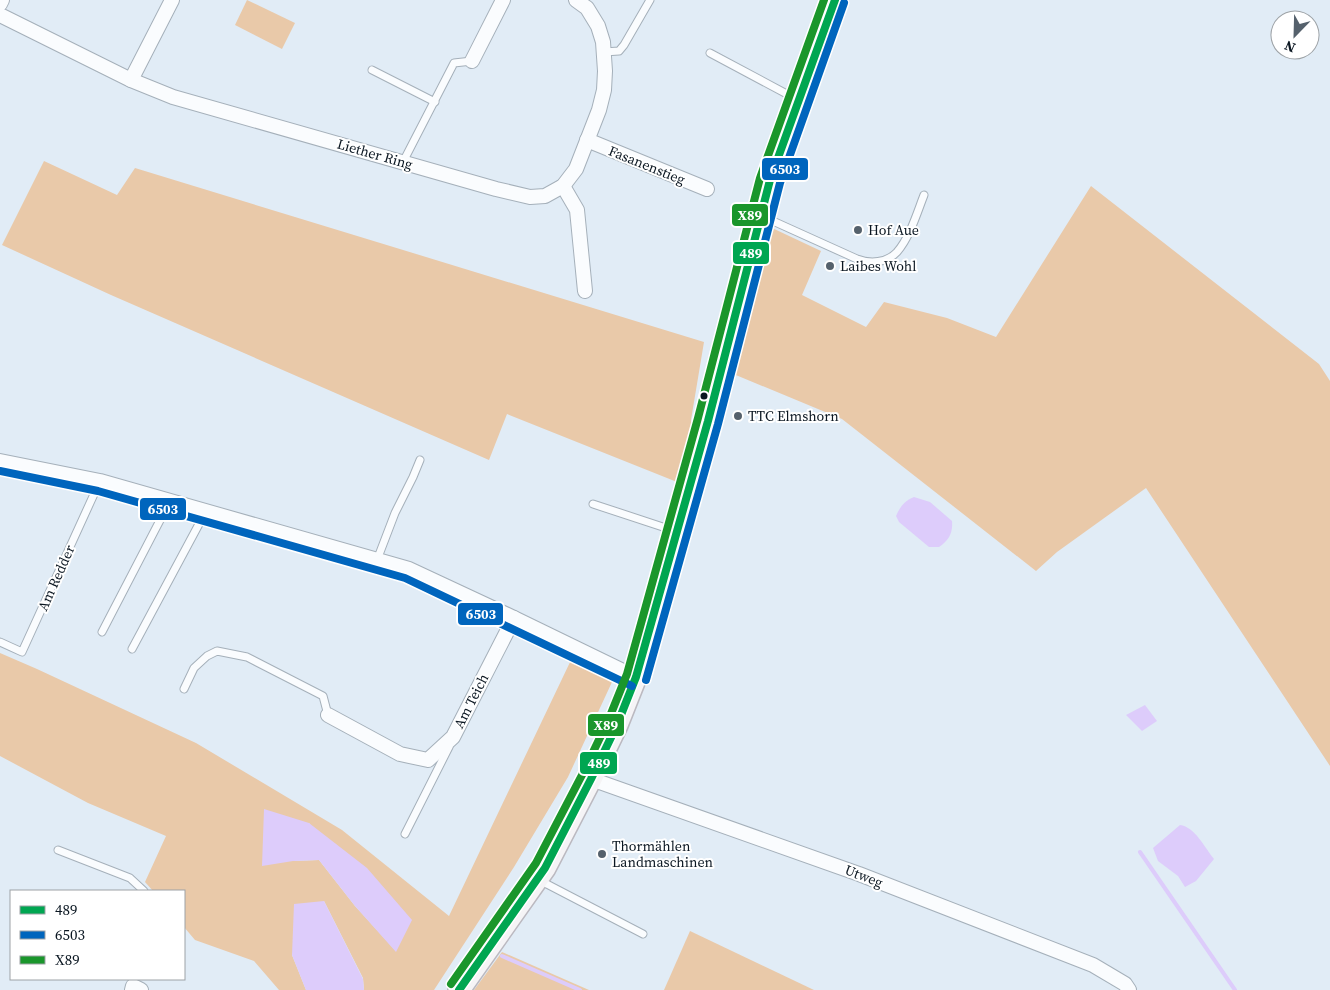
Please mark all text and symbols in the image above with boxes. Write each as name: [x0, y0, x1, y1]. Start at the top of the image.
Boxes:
north arrow: [1270, 10, 1320, 60]
text: N: [1281, 36, 1299, 58]
street label: Liether Ring: [335, 134, 415, 174]
street label: Fasanenstieg: [606, 141, 688, 189]
line badge: 6503: [761, 157, 809, 181]
text: 6503: [770, 159, 801, 179]
line badge: X89: [731, 203, 769, 227]
text: X89: [738, 205, 763, 225]
place label: Hof Aue: [868, 220, 919, 240]
marker: Hof Aue: [852, 224, 864, 236]
line badge: 489: [732, 241, 770, 265]
text: 489: [740, 243, 763, 263]
place label: Laibes Wohl: [840, 256, 916, 276]
marker: Laibes Wohl: [824, 260, 836, 272]
unlabelled marker: [699, 391, 709, 401]
place label: TTC Elmshorn: [748, 406, 839, 426]
marker: TTC Elmshorn: [732, 410, 744, 422]
line badge: 6503: [139, 497, 187, 521]
text: 6503: [148, 499, 179, 519]
street label: Am Redder: [33, 542, 79, 614]
line badge: 6503: [457, 602, 504, 626]
text: 6503: [466, 604, 497, 624]
street label: Am Teich: [449, 670, 493, 732]
line badge: X89: [587, 713, 625, 737]
text: X89: [594, 715, 619, 735]
line badge: 489: [579, 751, 618, 775]
text: 489: [588, 753, 611, 773]
place label: Thormählen Landmaschinen: [612, 836, 714, 872]
marker: Thormählen Landmaschinen: [596, 848, 608, 860]
street label: Utweg: [842, 860, 886, 892]
legend: [10, 890, 185, 980]
text: 489: [55, 899, 78, 920]
text: 6503: [55, 924, 85, 945]
text: X89: [55, 949, 80, 970]

